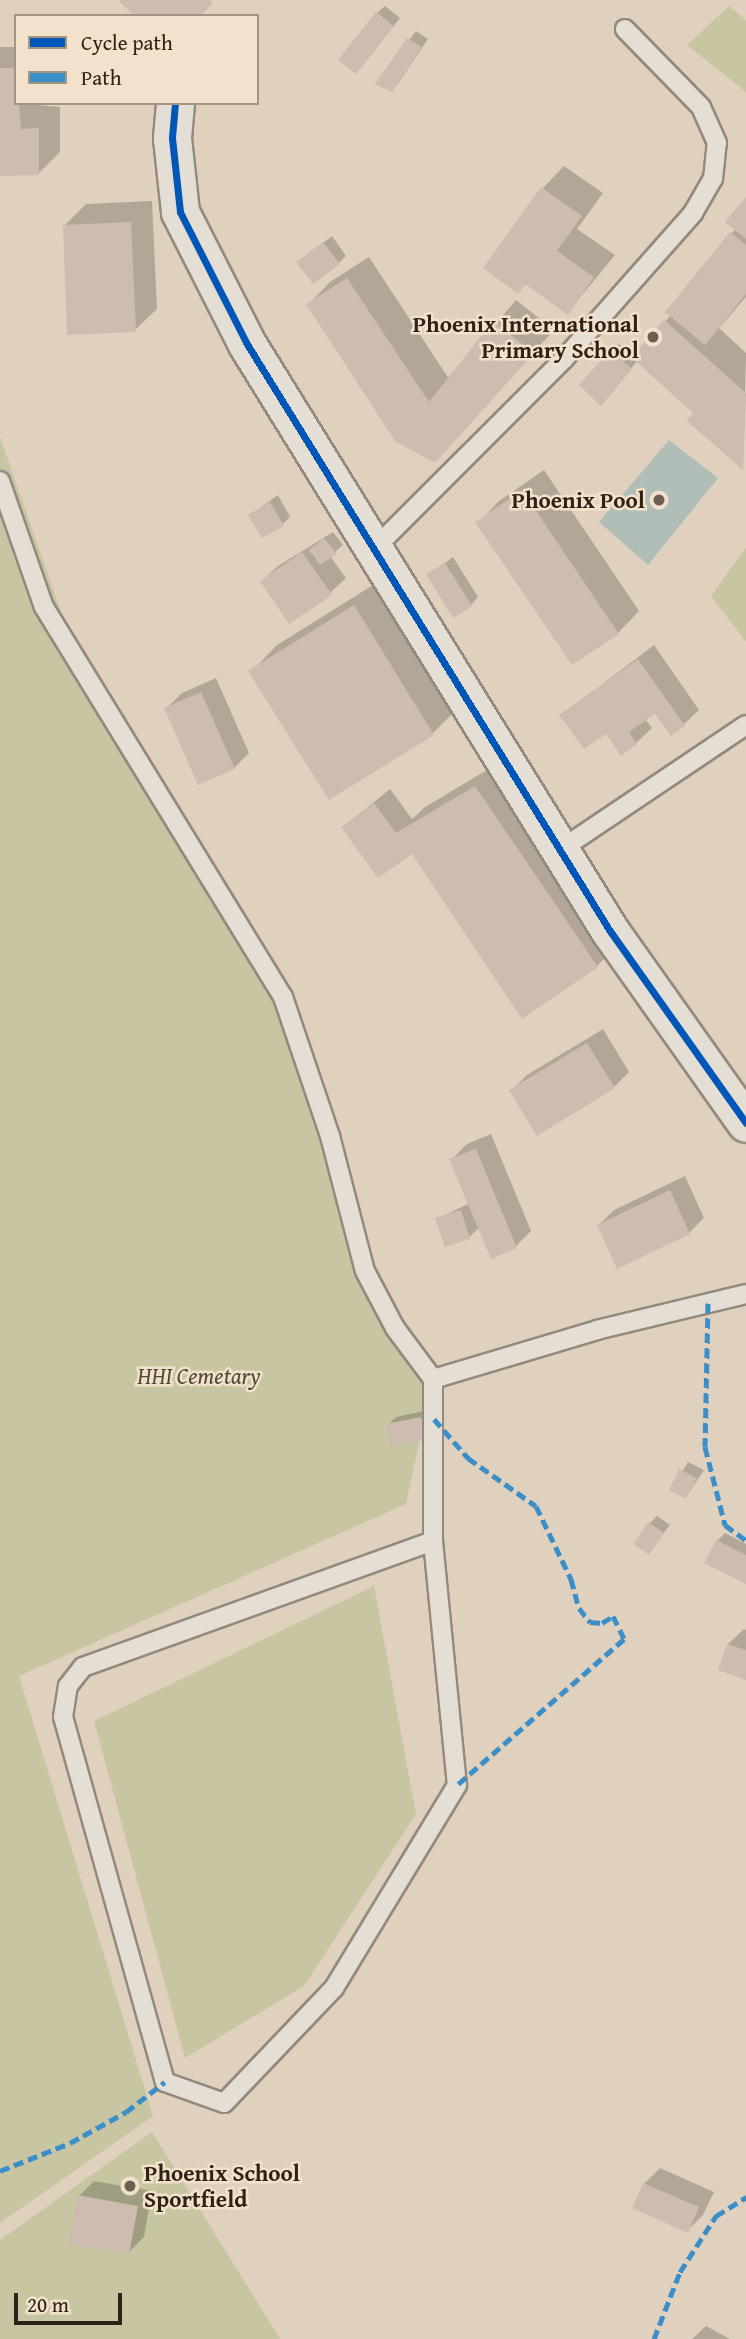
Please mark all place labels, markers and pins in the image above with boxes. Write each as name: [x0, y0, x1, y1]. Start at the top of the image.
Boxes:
place label: Phoenix International Primary School: [413, 310, 639, 364]
marker: Phoenix International Primary School: [645, 329, 661, 345]
place label: Phoenix Pool: [512, 486, 645, 514]
marker: Phoenix Pool: [651, 492, 667, 508]
place label: Phoenix School Sportfield: [144, 2159, 300, 2213]
marker: Phoenix School Sportfield: [122, 2178, 138, 2194]

